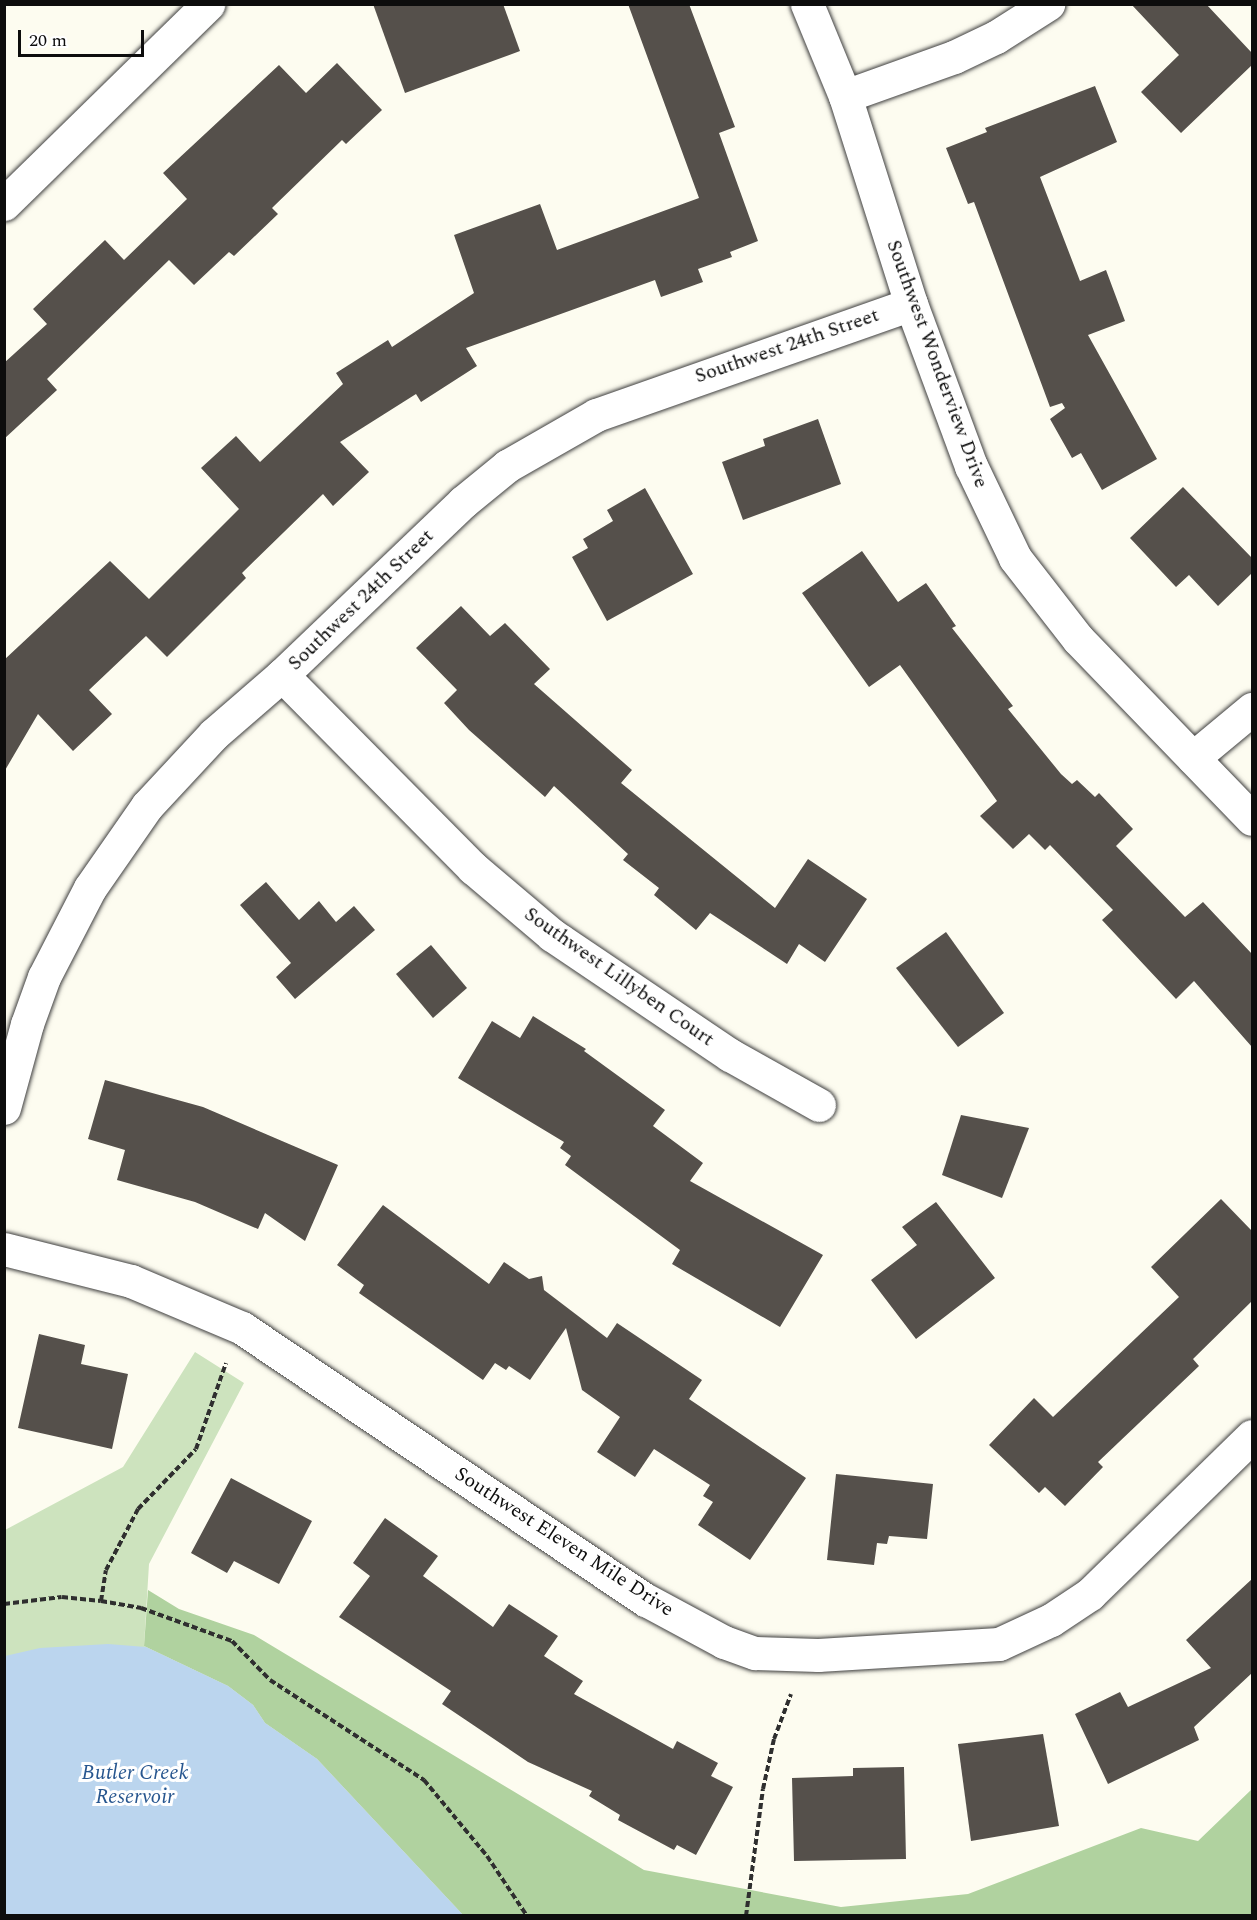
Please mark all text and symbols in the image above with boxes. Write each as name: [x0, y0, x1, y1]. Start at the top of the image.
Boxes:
scale bar: [21, 18, 147, 56]
text: 20 m: [29, 27, 67, 54]
street label: Southwest Wonderview Drive: [881, 237, 993, 491]
street label: Southwest 24th Street: [692, 303, 882, 389]
street label: Southwest 24th Street: [283, 524, 439, 676]
street label: Southwest Lillyben Court: [519, 902, 719, 1052]
street label: Southwest Eleven Mile Drive: [450, 1462, 678, 1622]
water label: Butler Creek Reservoir: [82, 1760, 188, 1810]

